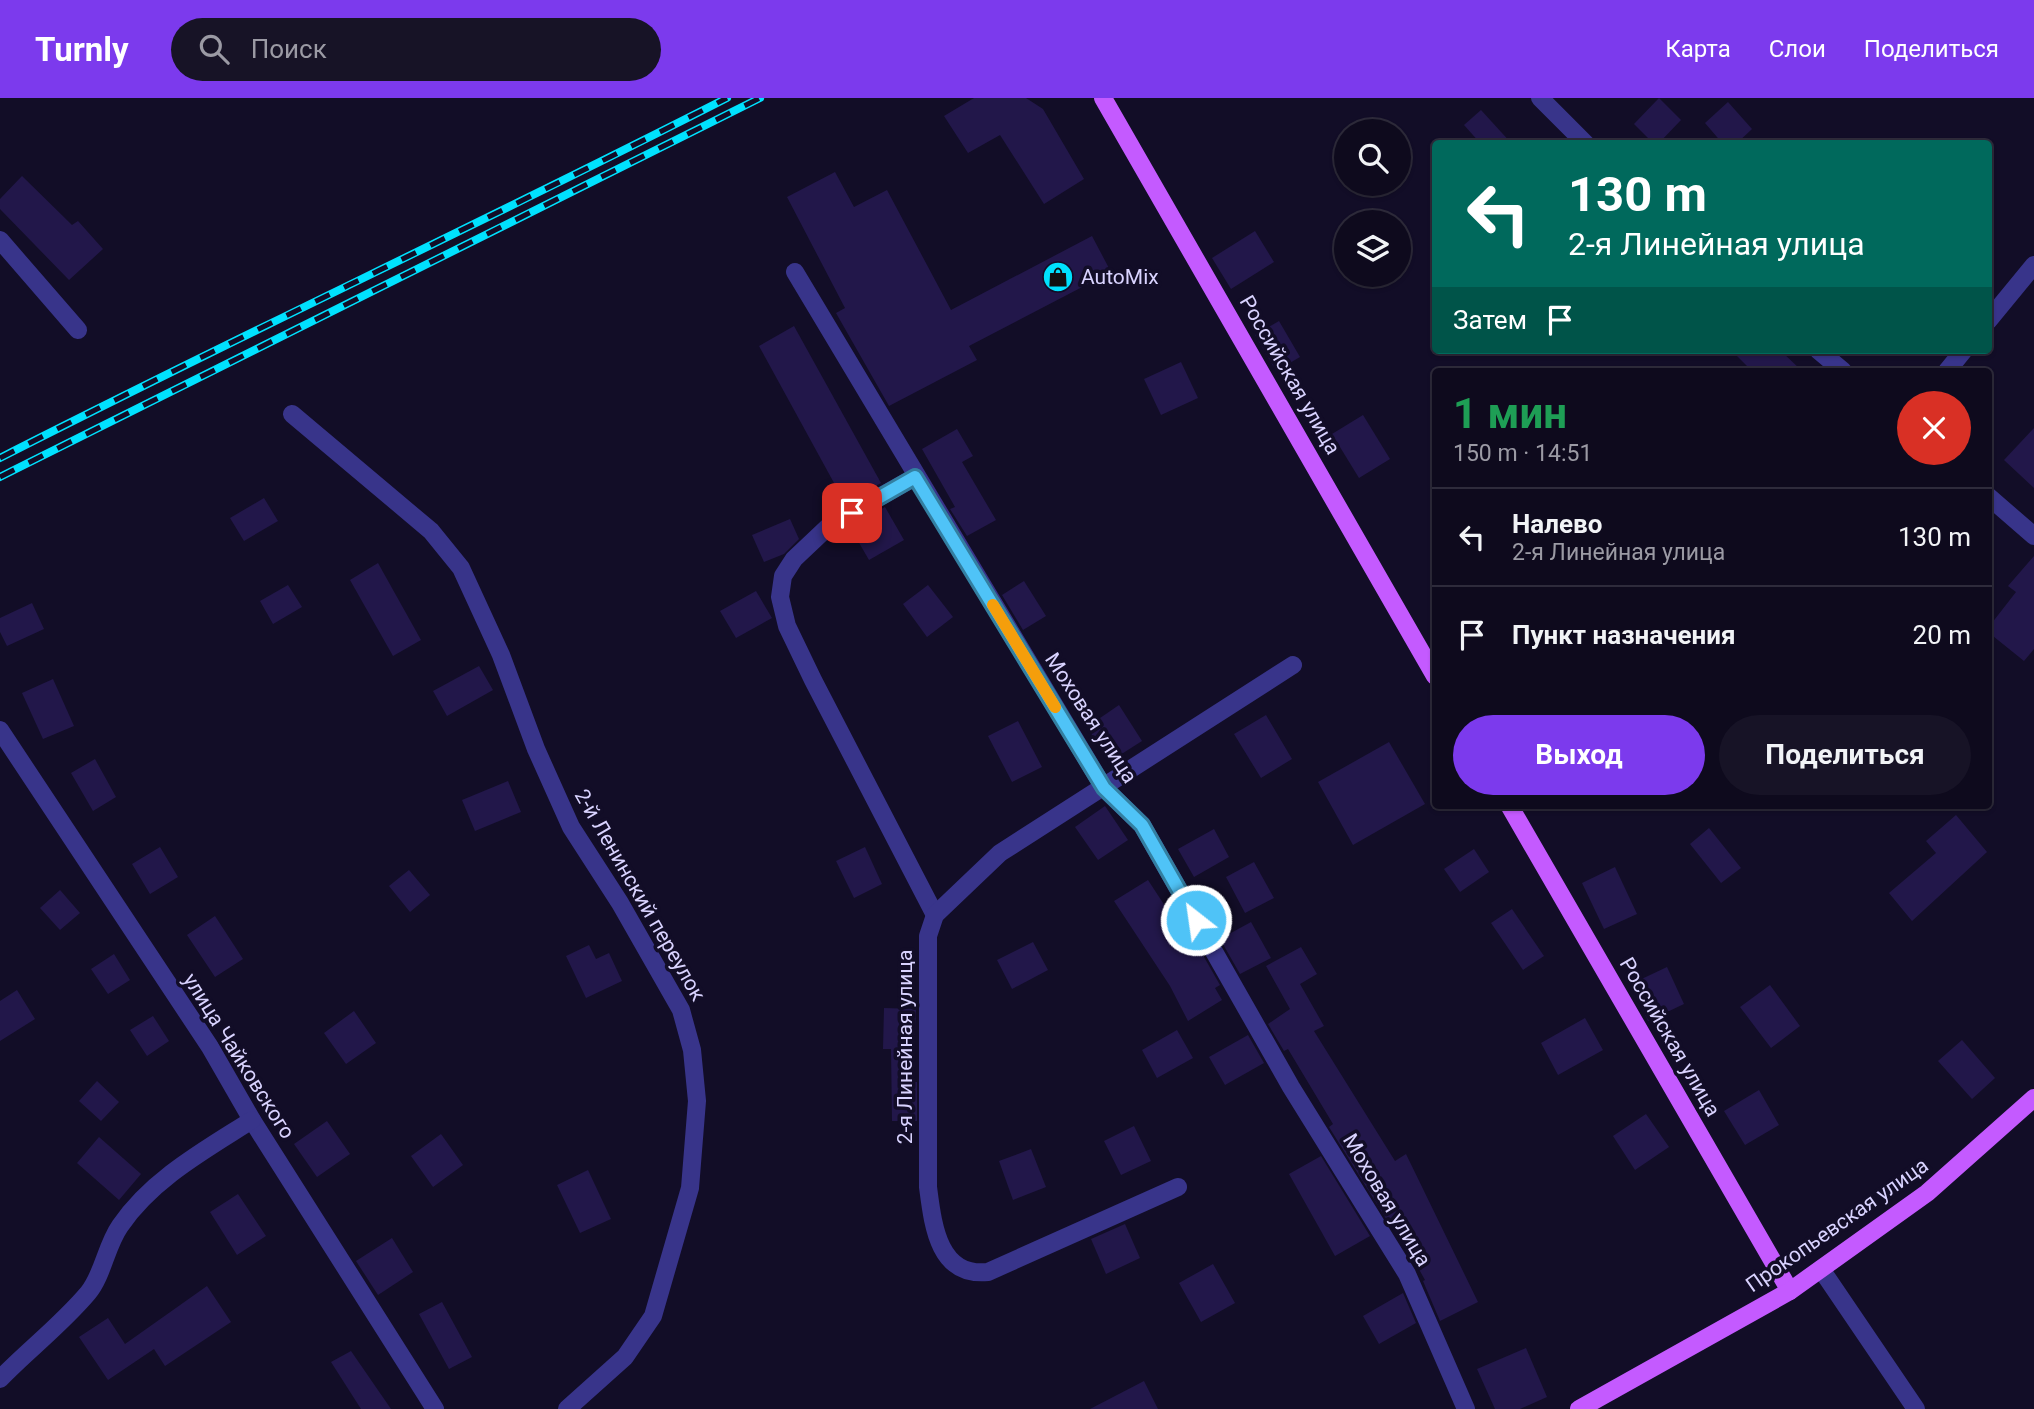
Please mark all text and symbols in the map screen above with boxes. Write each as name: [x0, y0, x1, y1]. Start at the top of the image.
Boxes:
search box: [171, 18, 661, 81]
text: Turnly: [35, 30, 129, 69]
icon: search: [195, 30, 233, 68]
text: Поиск: [251, 34, 327, 64]
text: Карта: [1665, 35, 1731, 63]
text: Слои: [1769, 35, 1826, 63]
text: Поделиться: [1864, 35, 1999, 63]
map controls: [1334, 119, 1411, 287]
button: search: [1334, 119, 1411, 196]
text: 130 m: [1568, 166, 1707, 223]
icon: left: [1453, 168, 1544, 259]
button: layers: [1334, 210, 1411, 287]
text: 2-я Линейная улица: [1568, 225, 1865, 263]
shop icon: AutoMix: [1041, 260, 1075, 294]
place label: AutoMix: [1081, 265, 1159, 289]
street label: Российская улица: [1235, 291, 1345, 459]
icon: arrive: [1541, 301, 1579, 339]
text: Затем: [1453, 305, 1527, 335]
text: 1 мин: [1453, 389, 1567, 438]
button: close: [1897, 391, 1971, 465]
text: 150 m · 14:51: [1453, 440, 1592, 467]
pin: [822, 483, 882, 543]
icon: arrive: [833, 494, 871, 532]
text: Налево: [1512, 509, 1602, 539]
icon: left: [1453, 518, 1491, 556]
text: 130 m: [1898, 522, 1971, 552]
text: 2-я Линейная улица: [1512, 539, 1725, 566]
icon: arrive: [1453, 616, 1491, 654]
text: Пункт назначения: [1512, 620, 1736, 650]
text: 20 m: [1913, 620, 1971, 650]
street label: Моховая улица: [1040, 649, 1142, 787]
button: Выход: [1453, 715, 1705, 795]
button: Поделиться: [1719, 715, 1971, 795]
street label: 2-й Ленинский переулок: [570, 785, 711, 1006]
position arrow: [1159, 883, 1233, 957]
street label: 2-я Линейная улица: [893, 950, 917, 1144]
street label: Российская улица: [1615, 953, 1725, 1121]
street label: улица Чайковского: [178, 969, 300, 1143]
street label: Моховая улица: [1338, 1129, 1436, 1271]
street label: Прокопьевская улица: [1741, 1153, 1933, 1297]

